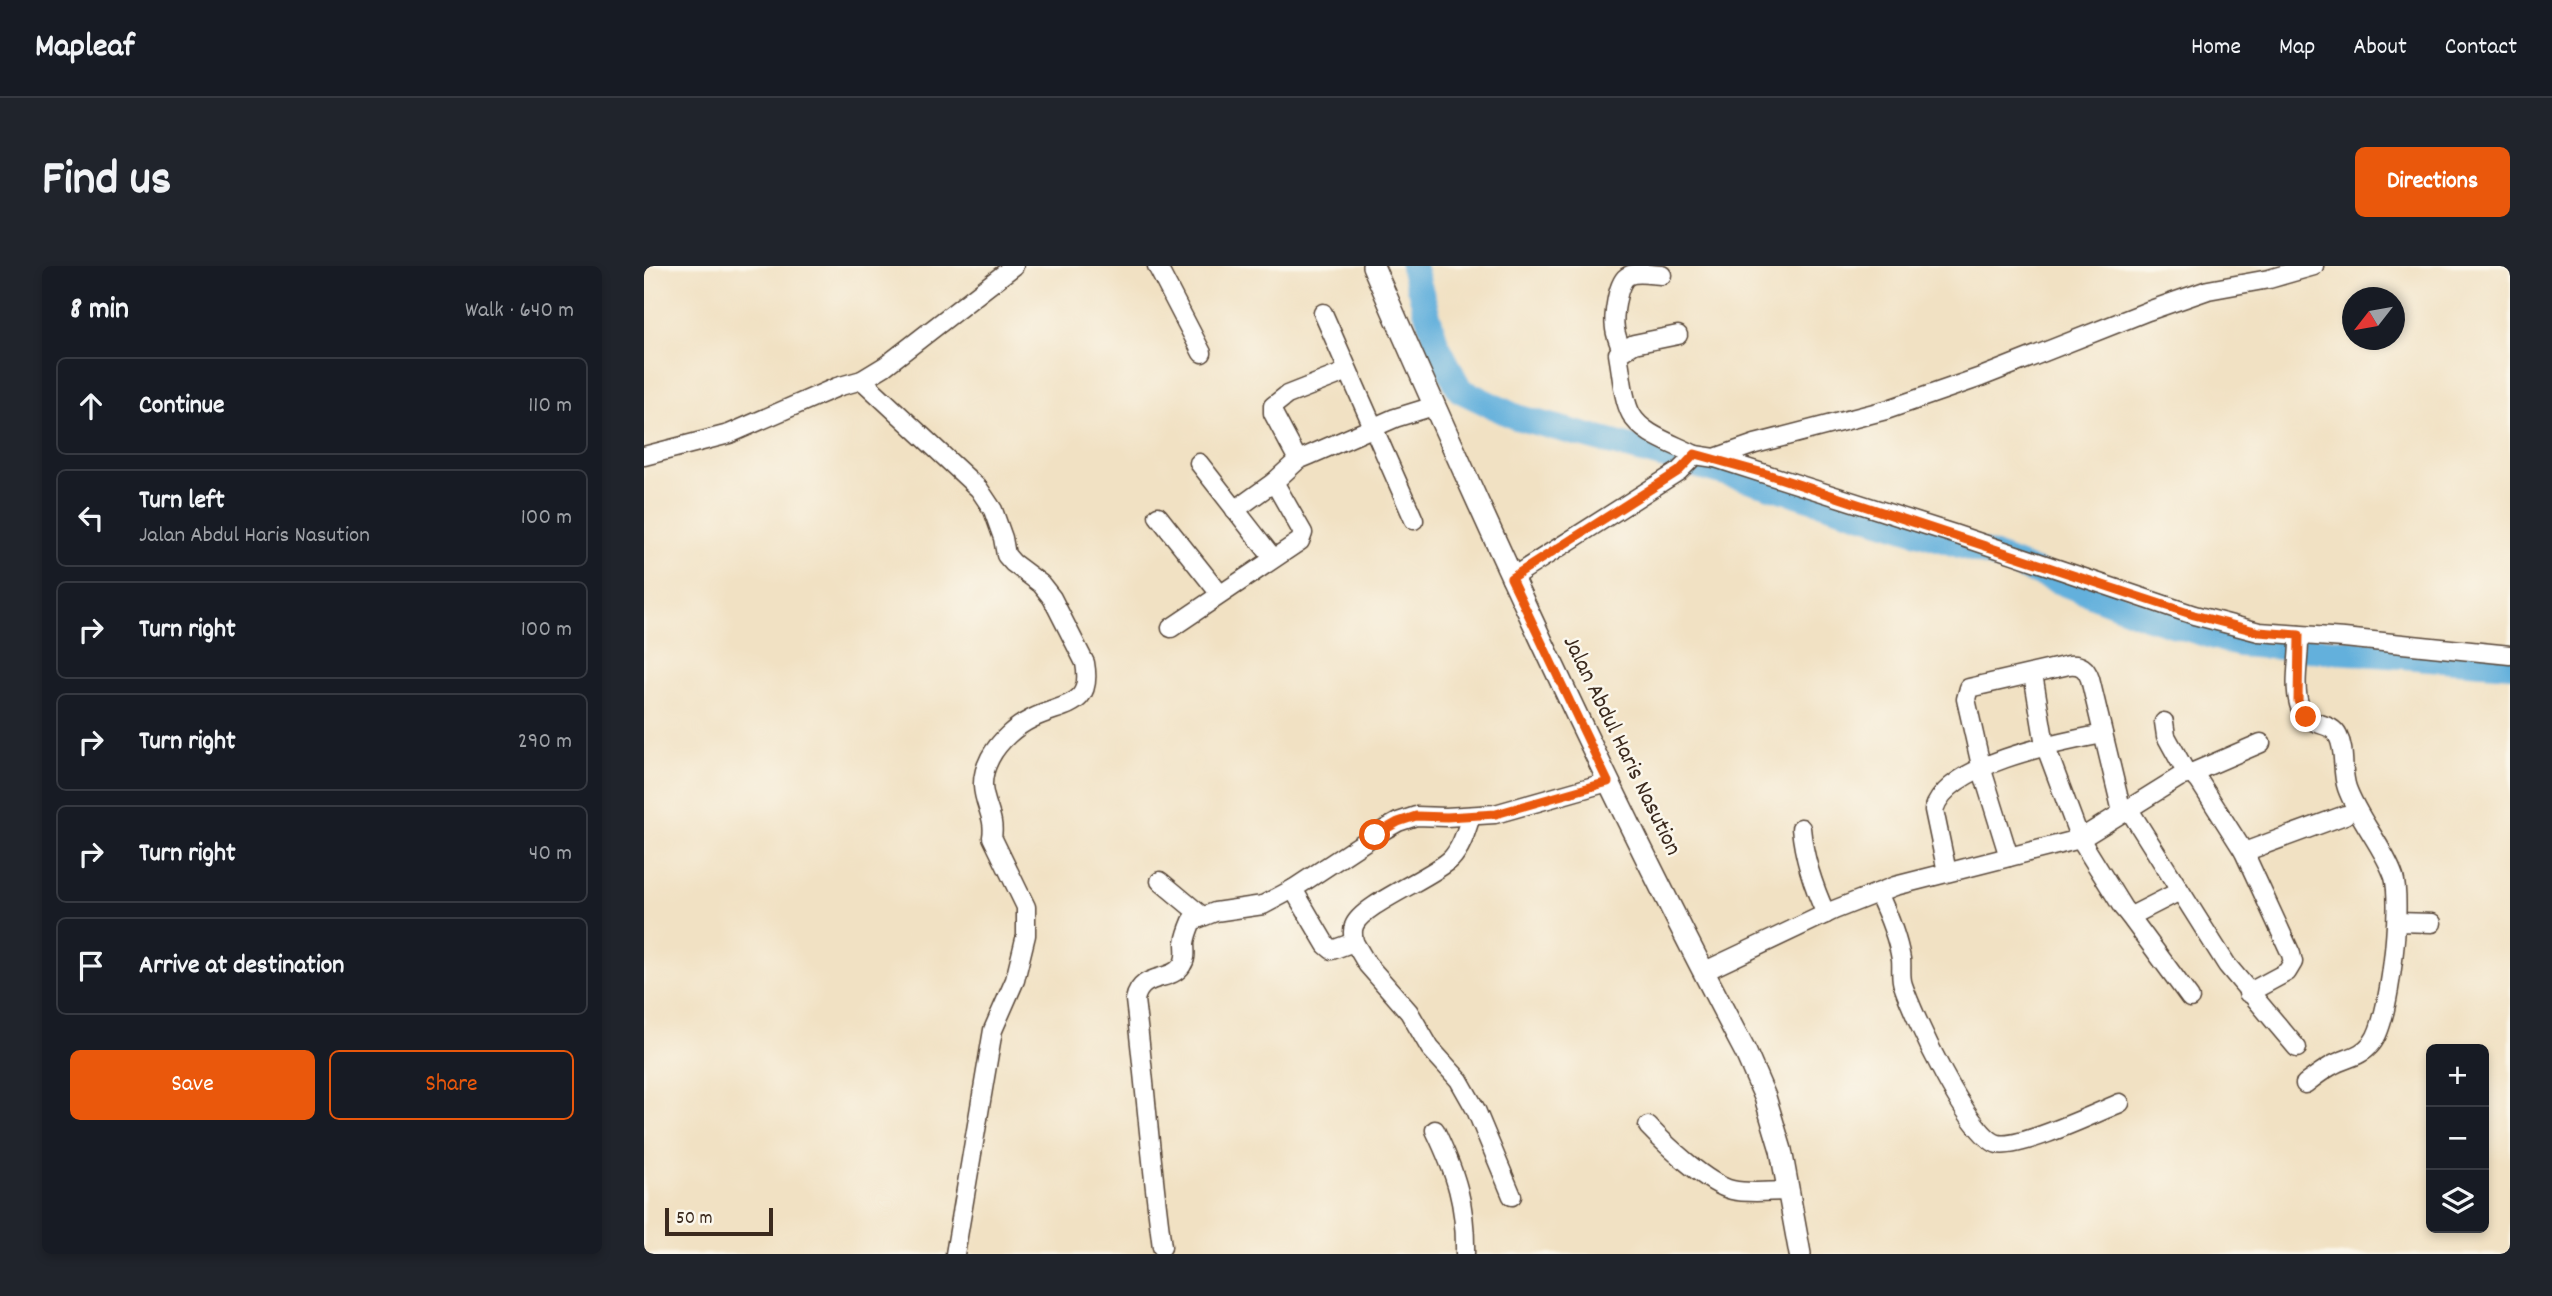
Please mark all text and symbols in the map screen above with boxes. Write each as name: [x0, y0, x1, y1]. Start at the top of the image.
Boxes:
text: Mapleaf: [35, 25, 135, 72]
text: Home: [2191, 31, 2241, 65]
text: Map: [2279, 31, 2315, 65]
text: About: [2353, 31, 2407, 65]
text: Contact: [2445, 31, 2517, 65]
text: Find us: [42, 147, 171, 217]
button: Directions: [2355, 147, 2510, 217]
north arrow: [2342, 287, 2405, 350]
text: 8 min: [70, 290, 129, 333]
text: Walk · 640 m: [465, 295, 574, 328]
icon: ahead: [72, 387, 110, 425]
text: Continue: [139, 388, 224, 425]
text: 110 m: [528, 390, 572, 423]
text: Turn left: [139, 483, 225, 520]
icon: left: [72, 499, 110, 537]
text: 100 m: [521, 502, 572, 535]
text: Jalan Abdul Haris Nasution: [139, 520, 370, 553]
icon: right: [72, 611, 110, 649]
text: Turn right: [139, 612, 236, 649]
text: 100 m: [521, 614, 572, 647]
street label: Jalan Abdul Haris Nasution: [1553, 630, 1689, 862]
route end: [2290, 701, 2321, 732]
icon: right: [72, 723, 110, 761]
text: Turn right: [139, 724, 236, 761]
text: 290 m: [518, 726, 572, 759]
route start: [1359, 819, 1390, 850]
icon: right: [72, 835, 110, 873]
text: Turn right: [139, 836, 236, 873]
text: 40 m: [529, 838, 572, 871]
icon: arrive: [72, 947, 110, 985]
text: Arrive at destination: [139, 948, 344, 985]
map controls: [2426, 1044, 2489, 1233]
button: +: [2426, 1044, 2489, 1107]
button: Save: [70, 1050, 315, 1120]
button: Share: [329, 1050, 574, 1120]
button: −: [2426, 1107, 2489, 1170]
button: layers: [2426, 1170, 2489, 1233]
scale bar: [665, 1205, 774, 1237]
text: 50 m: [676, 1206, 713, 1233]

